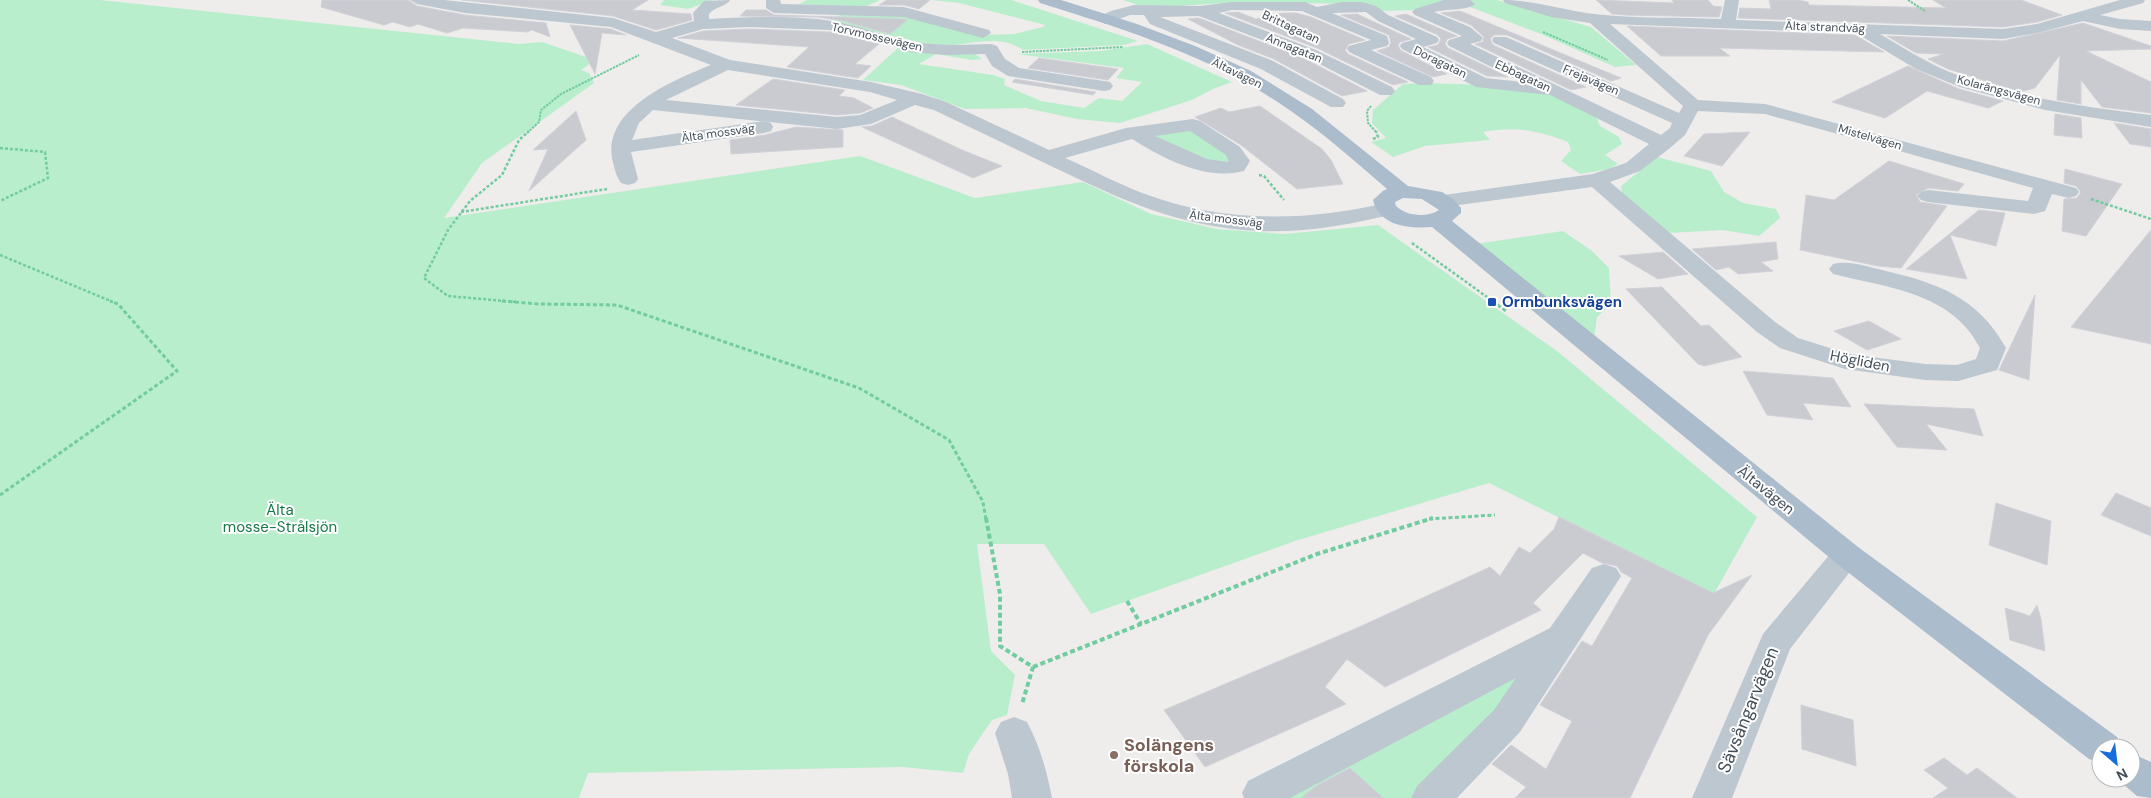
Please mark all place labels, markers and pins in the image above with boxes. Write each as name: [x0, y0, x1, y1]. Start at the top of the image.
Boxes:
place label: Ormbunksvägen: [1502, 292, 1622, 312]
marker: Ormbunksvägen: [1486, 296, 1498, 308]
place label: Solängens förskola: [1124, 733, 1214, 778]
marker: Solängens förskola: [1108, 749, 1120, 761]

